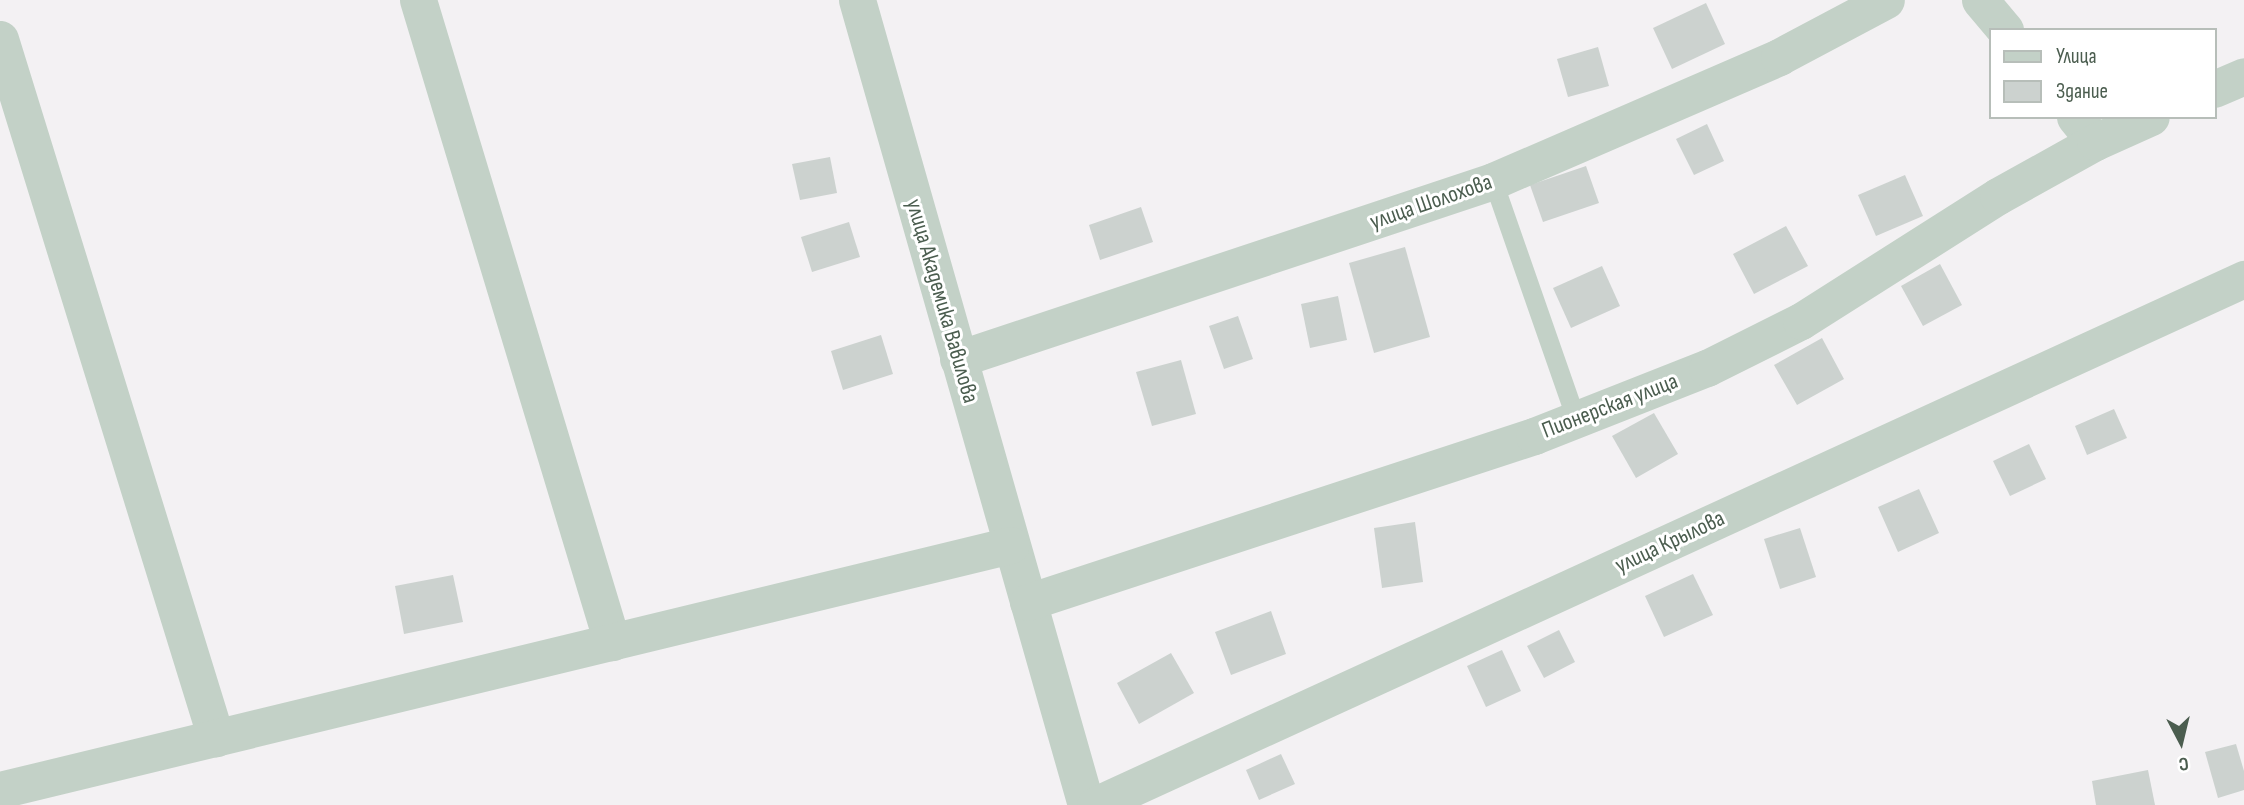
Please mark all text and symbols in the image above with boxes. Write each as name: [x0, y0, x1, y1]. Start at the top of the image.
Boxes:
legend: [1988, 28, 2216, 119]
text: Улица: [2056, 44, 2097, 69]
text: Здание: [2056, 79, 2108, 104]
street label: улица Шолохова: [1366, 168, 1496, 236]
street label: улица Академика Вавилова: [900, 196, 984, 406]
street label: Пионерская улица: [1538, 367, 1682, 445]
street label: улица Крылова: [1611, 505, 1729, 579]
north arrow: [2146, 707, 2216, 777]
text: С: [2177, 751, 2190, 775]

